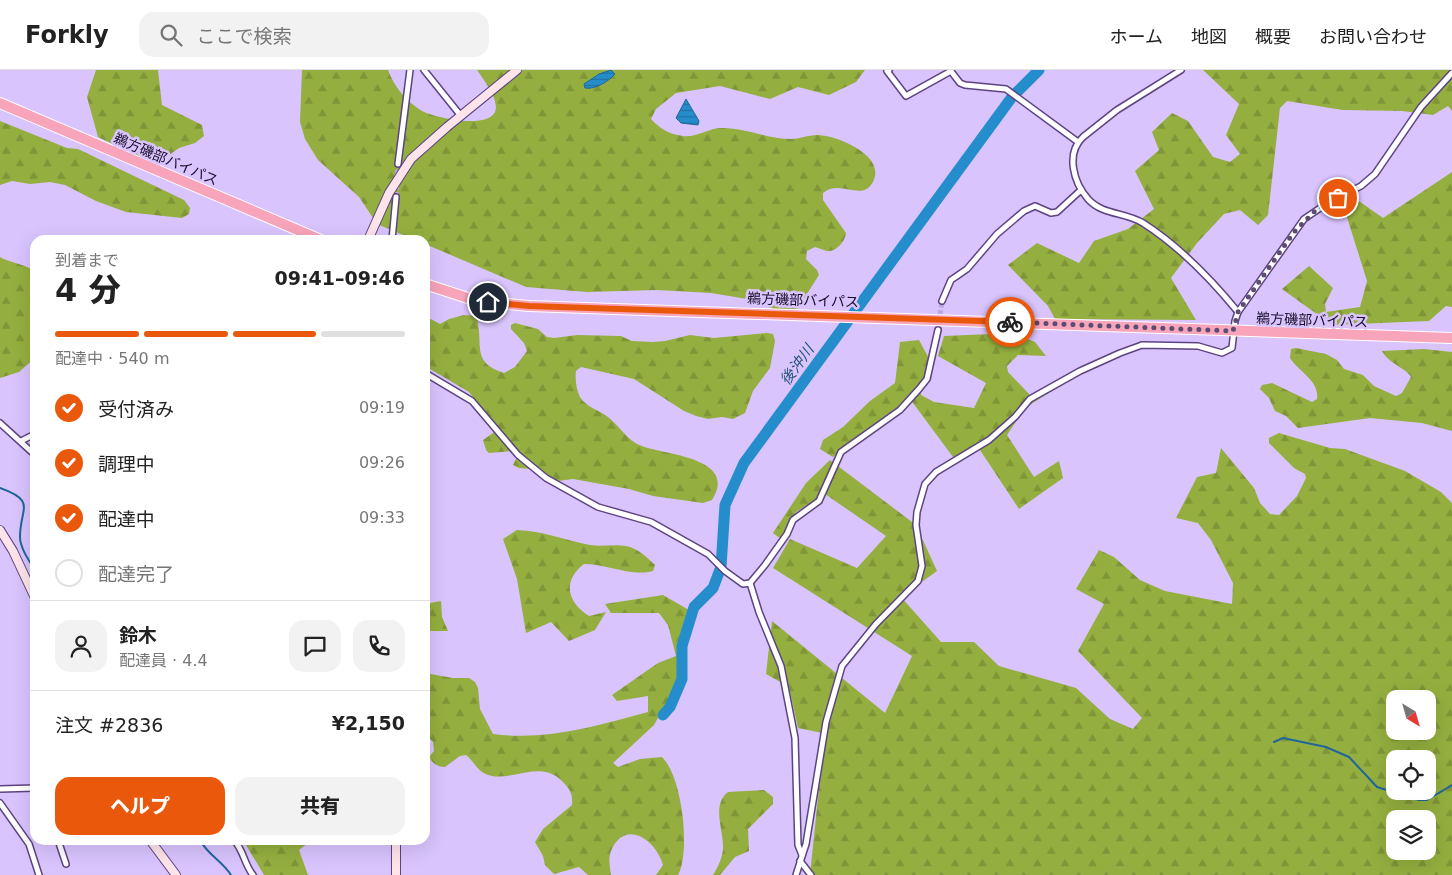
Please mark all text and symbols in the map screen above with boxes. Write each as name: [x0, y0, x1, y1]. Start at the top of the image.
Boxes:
search box: [139, 12, 489, 57]
text: Forkly: [25, 21, 109, 49]
icon: search: [157, 21, 185, 49]
text: ここで検索: [197, 25, 292, 47]
text: ホーム: [1110, 26, 1163, 47]
text: 地図: [1191, 26, 1227, 47]
text: 概要: [1255, 26, 1291, 47]
text: お問い合わせ: [1319, 26, 1427, 47]
street label: 鵜方磯部バイパス: [111, 130, 221, 188]
pin: [1317, 177, 1359, 219]
icon: bag: [1324, 184, 1352, 212]
text: 到着まで: [55, 251, 119, 270]
text: 09:41–09:46: [275, 267, 405, 289]
text: 4 分: [55, 271, 120, 309]
pin: [467, 281, 509, 323]
icon: home: [474, 288, 502, 316]
street label: 鵜方磯部バイパス: [747, 290, 859, 310]
courier: [985, 297, 1035, 347]
icon: bike: [996, 308, 1024, 336]
street label: 鵜方磯部バイパス: [1256, 310, 1368, 330]
water label: 後沖川: [776, 340, 819, 388]
text: 配達中 · 540 m: [55, 349, 169, 368]
icon: check: [55, 394, 83, 422]
text: 受付済み: [98, 398, 174, 420]
text: 09:19: [359, 398, 405, 417]
icon: check: [55, 449, 83, 477]
text: 調理中: [98, 453, 155, 475]
text: 09:26: [359, 453, 405, 472]
icon: check: [55, 504, 83, 532]
text: 配達中: [98, 508, 155, 530]
text: 09:33: [359, 508, 405, 527]
text: 配達完了: [98, 563, 174, 585]
button: person: [55, 620, 107, 672]
button: chat: [289, 620, 341, 672]
button: phone: [353, 620, 405, 672]
text: 鈴木: [119, 624, 157, 646]
text: 配達員 · 4.4: [119, 651, 208, 670]
north arrow: [1386, 690, 1436, 740]
map controls: [1386, 690, 1436, 860]
text: ¥2,150: [332, 712, 405, 734]
text: 注文 #2836: [55, 714, 163, 736]
button: locate: [1386, 750, 1436, 800]
button: ヘルプ: [55, 777, 225, 835]
button: 共有: [235, 777, 405, 835]
button: layers: [1386, 810, 1436, 860]

